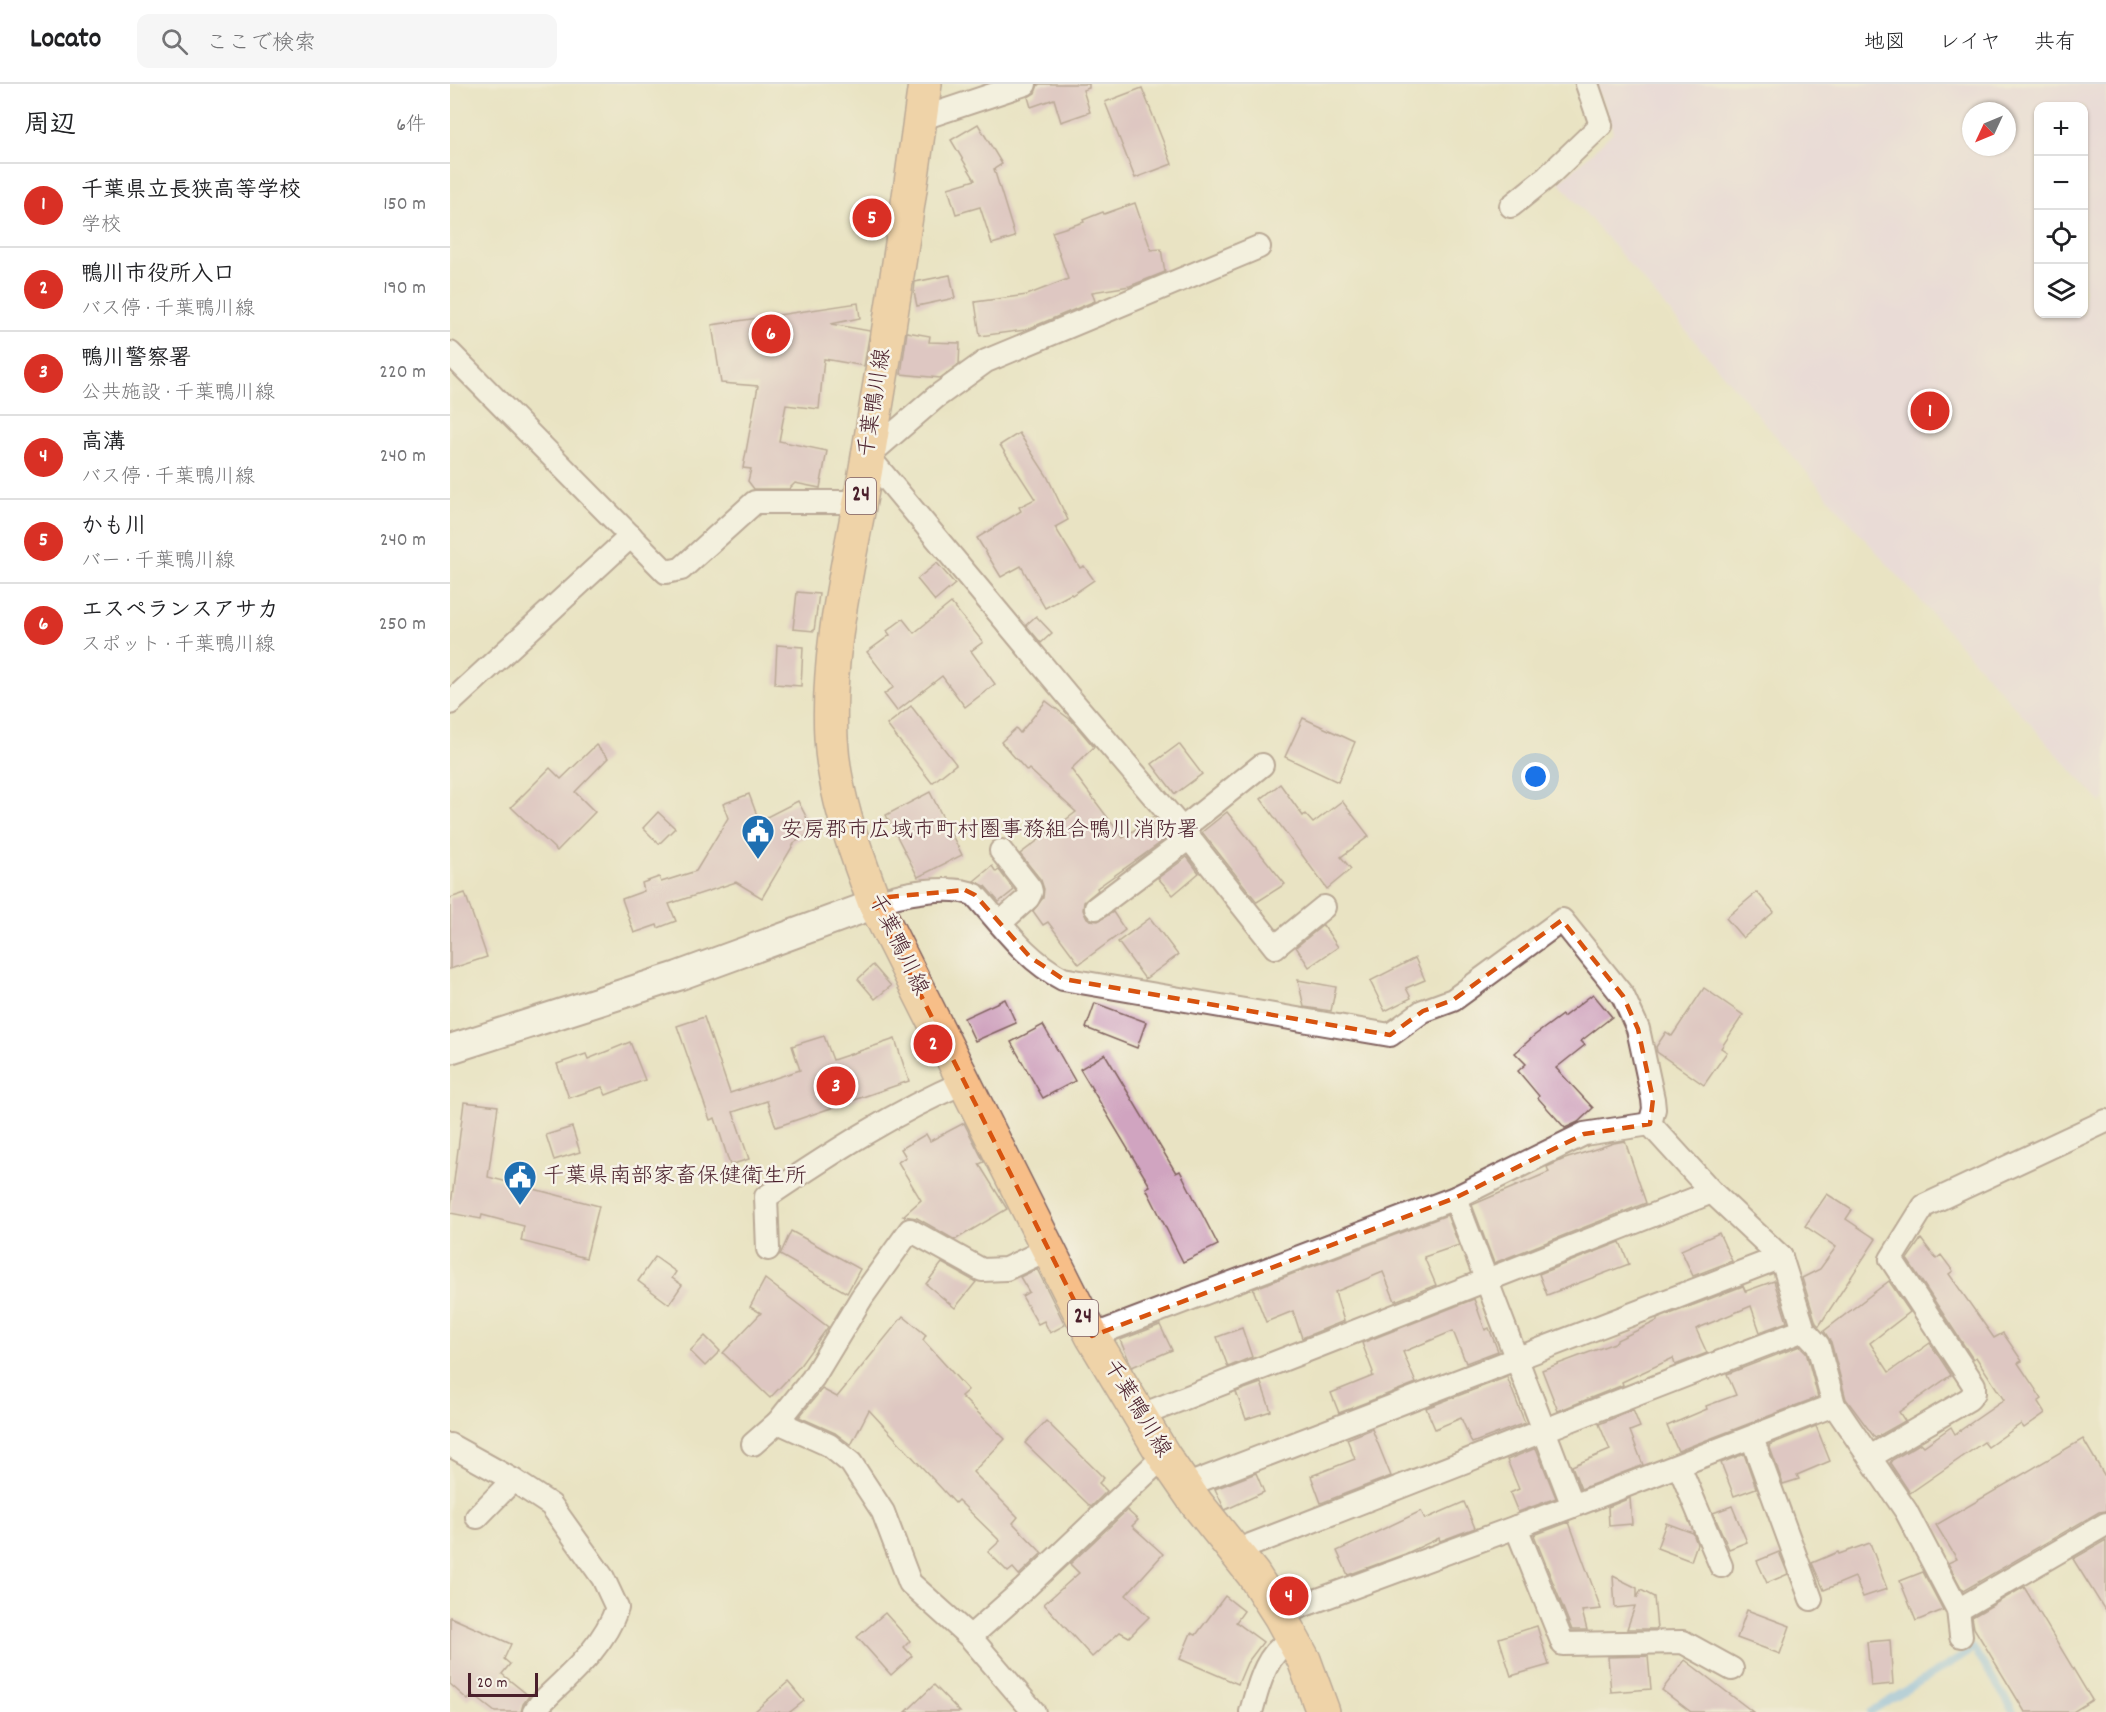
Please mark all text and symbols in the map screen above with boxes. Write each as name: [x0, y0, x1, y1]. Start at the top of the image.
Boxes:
search box: [137, 14, 557, 68]
text: Locato: [30, 21, 101, 61]
icon: search: [158, 25, 191, 58]
text: ここで検索: [206, 29, 316, 60]
text: 地図: [1864, 29, 1906, 59]
text: レイヤ: [1939, 29, 2001, 59]
text: 共有: [2034, 29, 2076, 59]
north arrow: [1962, 102, 2016, 156]
map controls: [2034, 102, 2088, 318]
button: +: [2034, 102, 2088, 156]
text: 周辺: [24, 108, 76, 145]
text: 6件: [396, 112, 426, 140]
button: −: [2034, 156, 2088, 210]
text: 千葉県立長狭高等学校: [81, 176, 301, 207]
text: 1: [41, 191, 46, 219]
text: 150 m: [383, 191, 426, 219]
pin: 5: [852, 196, 892, 240]
button: locate: [2034, 210, 2088, 264]
text: 学校: [81, 212, 121, 240]
text: 鴨川市役所入口: [81, 260, 235, 291]
button: layers: [2034, 264, 2088, 318]
text: 2: [39, 275, 48, 303]
text: 190 m: [383, 275, 426, 303]
text: バス停 · 千葉鴨川線: [81, 296, 255, 324]
pin: 6: [752, 312, 790, 356]
text: 鴨川警察署: [81, 344, 191, 375]
street label: 千葉鴨川線: [852, 346, 900, 460]
text: 3: [39, 359, 48, 387]
text: 220 m: [379, 359, 426, 387]
text: 公共施設 · 千葉鴨川線: [81, 380, 275, 408]
pin: 1: [1910, 388, 1950, 434]
text: 高溝: [81, 428, 125, 459]
text: 4: [39, 443, 48, 471]
text: 240 m: [380, 443, 426, 471]
text: バス停 · 千葉鴨川線: [81, 464, 255, 492]
road number: 24: [846, 478, 876, 514]
text: かも川: [81, 512, 147, 543]
text: 5: [39, 527, 48, 555]
text: 240 m: [380, 527, 426, 555]
text: バー · 千葉鴨川線: [81, 548, 235, 576]
text: エスペランスアサカ: [81, 596, 279, 627]
text: 6: [39, 611, 48, 639]
text: 250 m: [379, 611, 426, 639]
text: スポット · 千葉鴨川線: [81, 632, 275, 660]
your location: [1521, 762, 1550, 791]
public building icon: 安房郡市広域市町村圏事務組合鴨川消防署: [740, 813, 776, 860]
place label: 安房郡市広域市町村圏事務組合鴨川消防署: [781, 816, 1199, 847]
street label: 千葉鴨川線: [859, 889, 935, 1001]
pin: 2: [914, 1022, 952, 1066]
pin: 3: [816, 1064, 856, 1108]
public building icon: 千葉県南部家畜保健衛生所: [502, 1159, 538, 1206]
place label: 千葉県南部家畜保健衛生所: [543, 1162, 807, 1193]
road number: 24: [1068, 1300, 1098, 1336]
street label: 千葉鴨川線: [1094, 1354, 1178, 1464]
pin: 4: [1270, 1574, 1308, 1618]
scale bar: [468, 1670, 538, 1698]
text: 20 m: [477, 1672, 507, 1695]

